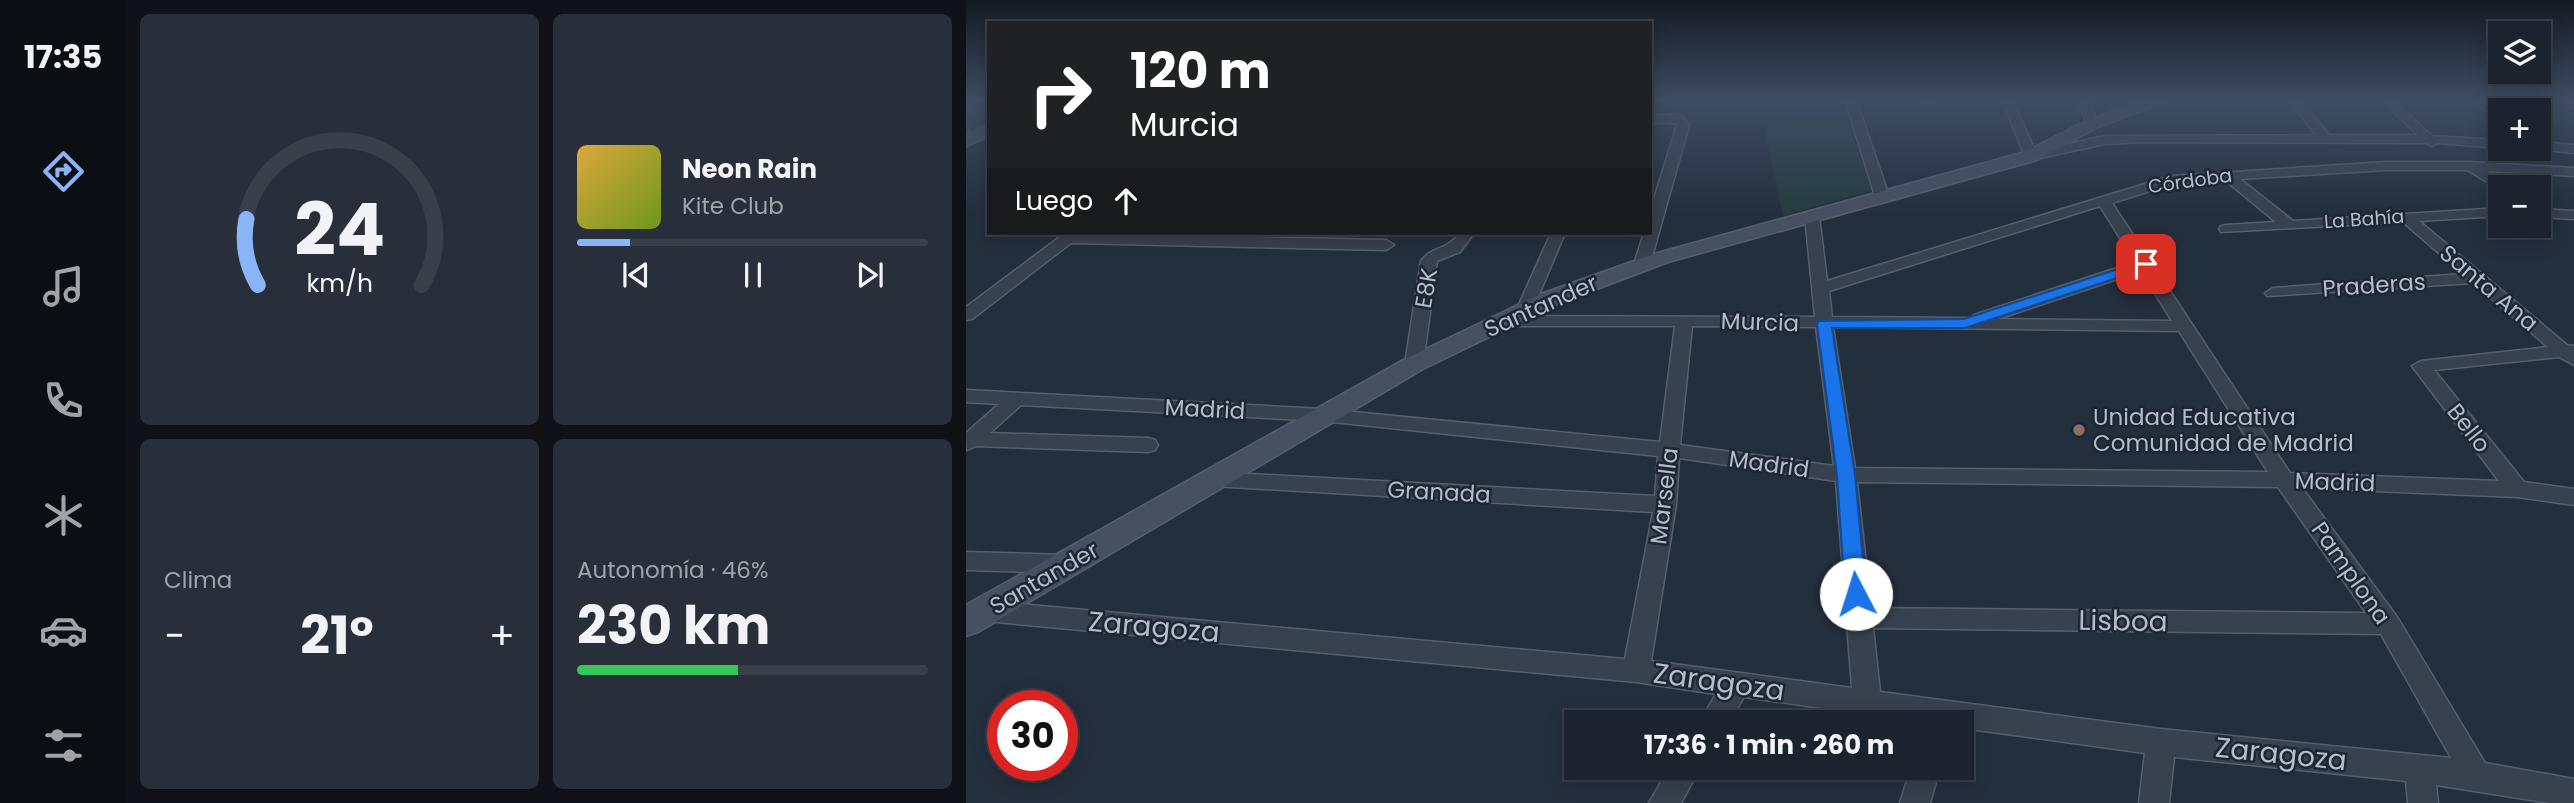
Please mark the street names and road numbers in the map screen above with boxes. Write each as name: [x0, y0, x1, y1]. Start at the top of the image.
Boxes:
street label: Córdoba: [2146, 162, 2234, 200]
street label: La Bahía: [2323, 203, 2405, 235]
street label: Santa Ana: [2433, 237, 2545, 339]
street label: E8K: [1407, 265, 1445, 311]
street label: Praderas: [2321, 265, 2427, 305]
street label: Santander: [1479, 267, 1603, 345]
street label: Murcia: [1720, 305, 1800, 339]
street label: Madrid: [1164, 391, 1246, 427]
street label: Bello: [2440, 397, 2498, 459]
street label: Madrid: [1727, 443, 1811, 485]
street label: Marsella: [1642, 446, 1686, 546]
street label: Madrid: [2294, 465, 2376, 499]
street label: Granada: [1387, 473, 1491, 511]
street label: Pamplona: [2304, 515, 2398, 631]
street label: Santander: [984, 534, 1104, 622]
street label: Lisboa: [2078, 601, 2168, 641]
street label: Zaragoza: [1087, 602, 1221, 652]
street label: Zaragoza: [1651, 654, 1787, 710]
street label: Zaragoza: [2213, 728, 2349, 780]

